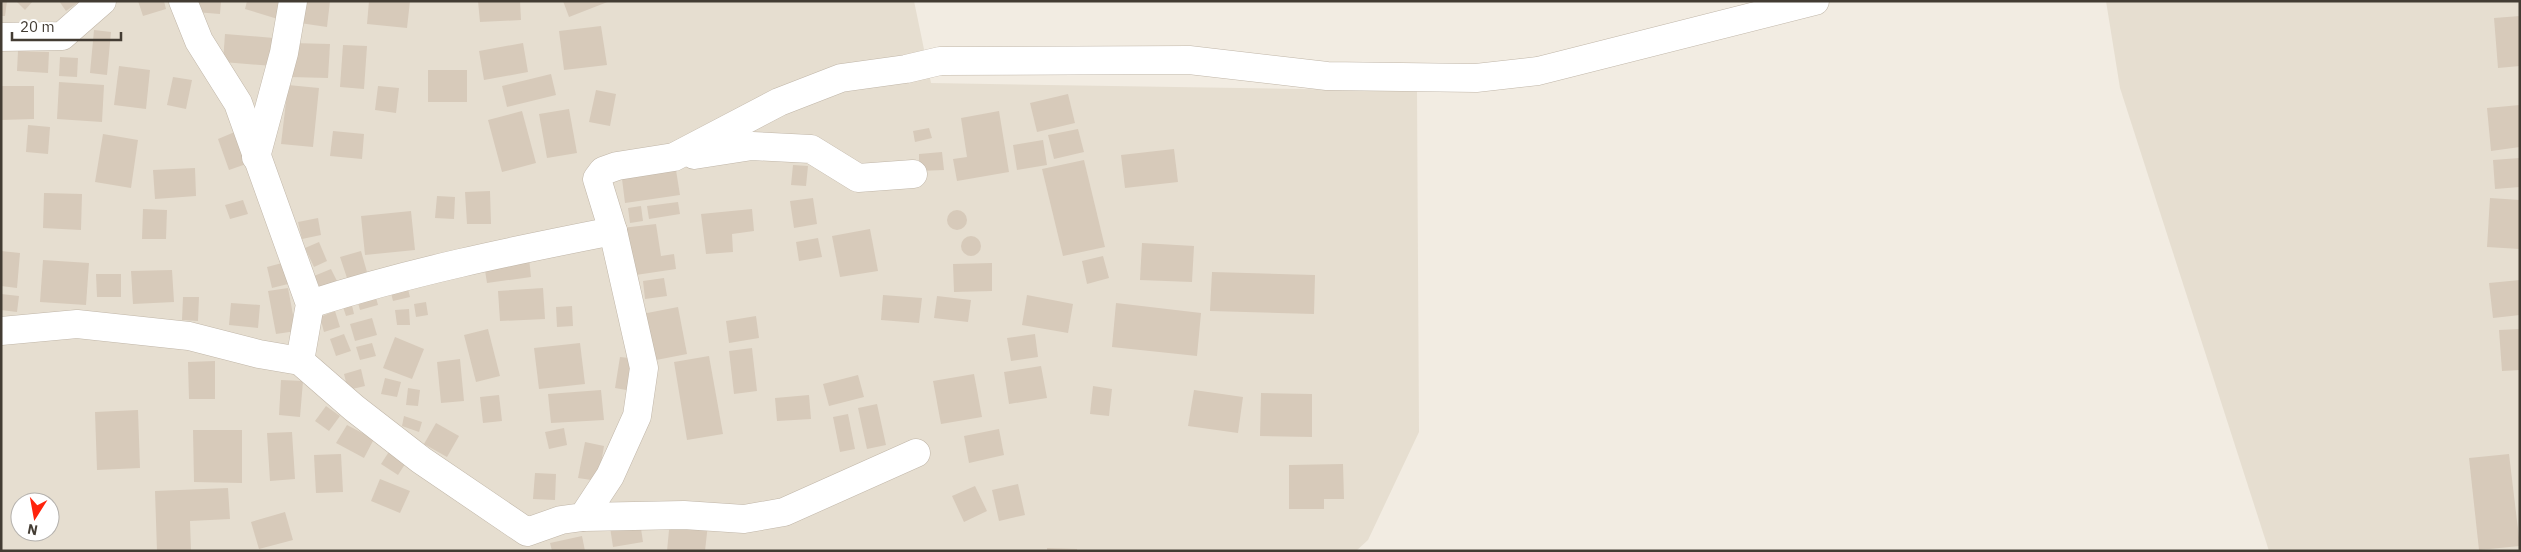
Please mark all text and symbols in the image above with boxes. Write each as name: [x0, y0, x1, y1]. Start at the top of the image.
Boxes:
scale bar: [12, 10, 121, 42]
text: 20 m: [20, 17, 55, 36]
north arrow: [10, 492, 60, 542]
text: N: [26, 520, 39, 540]

